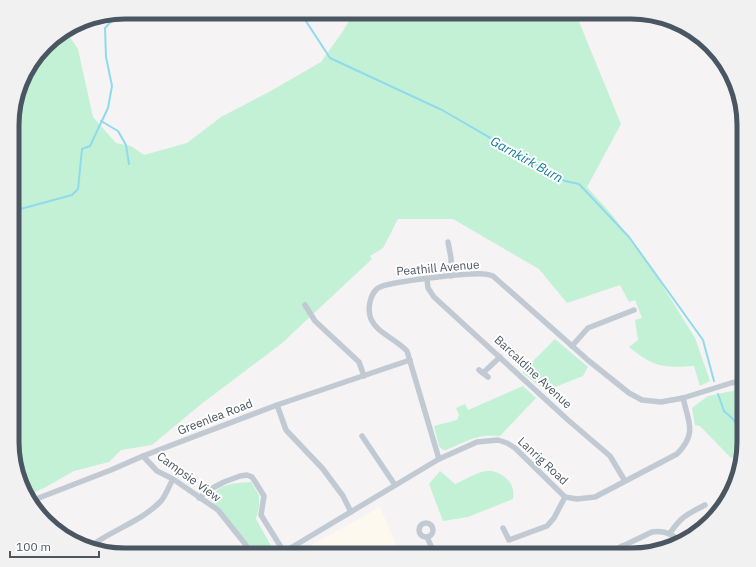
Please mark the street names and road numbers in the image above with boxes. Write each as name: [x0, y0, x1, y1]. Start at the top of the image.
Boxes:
street label: Peathill Avenue: [396, 256, 481, 279]
street label: Barcaldine Avenue: [491, 332, 576, 412]
street label: Greenlea Road: [175, 395, 255, 438]
street label: Lanrig Road: [515, 434, 572, 488]
street label: Campsie View: [154, 448, 224, 505]

